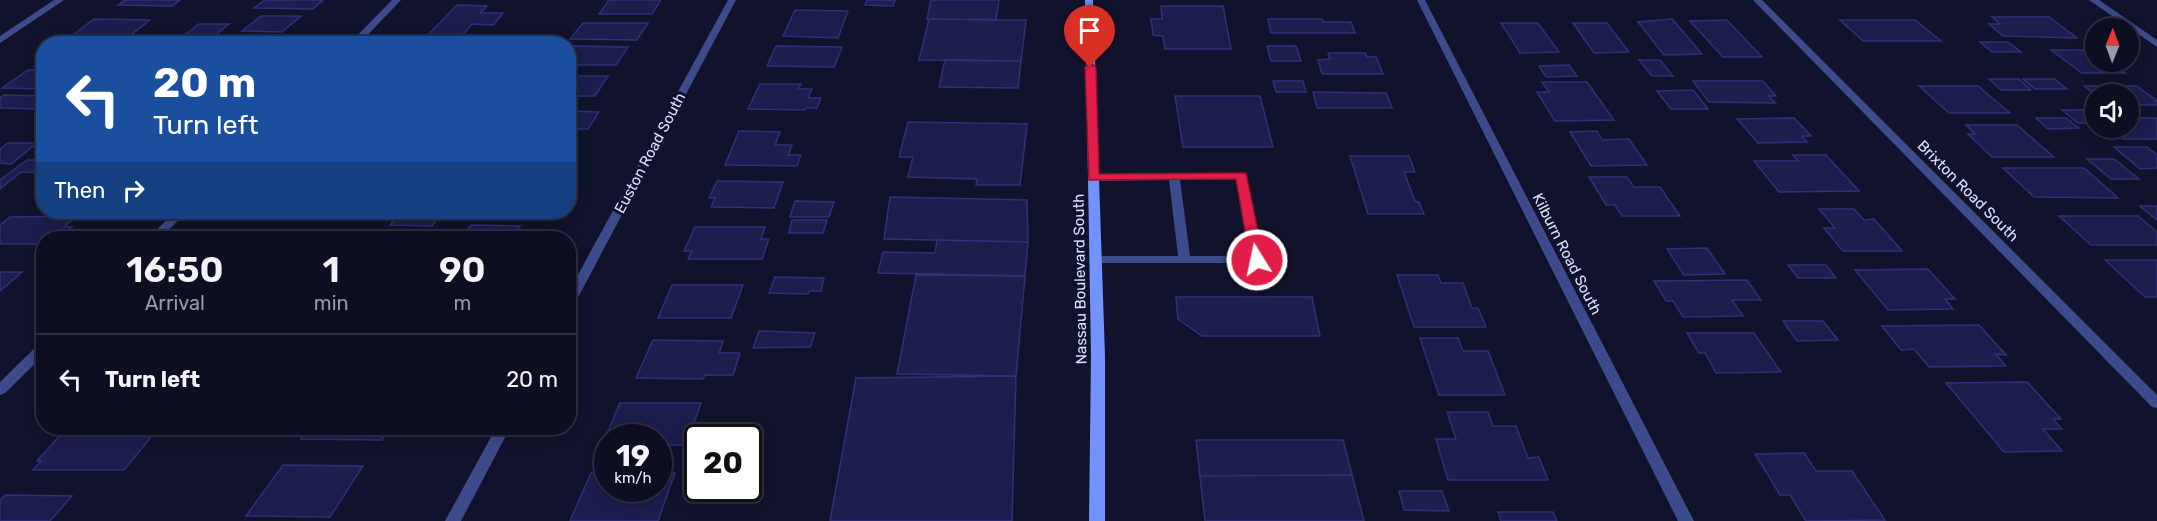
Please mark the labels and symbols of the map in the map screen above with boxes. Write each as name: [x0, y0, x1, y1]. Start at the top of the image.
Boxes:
pin: [1064, 5, 1115, 67]
north arrow: [2085, 18, 2139, 72]
street label: Euston Road South: [611, 90, 689, 216]
street label: Brixton Road South: [1914, 137, 2022, 245]
street label: Kilburn Road South: [1529, 190, 1605, 318]
street label: Nassau Boulevard South: [1070, 193, 1090, 365]
position arrow: [1225, 228, 1289, 292]
speed limit sign: 20: [684, 424, 762, 502]

